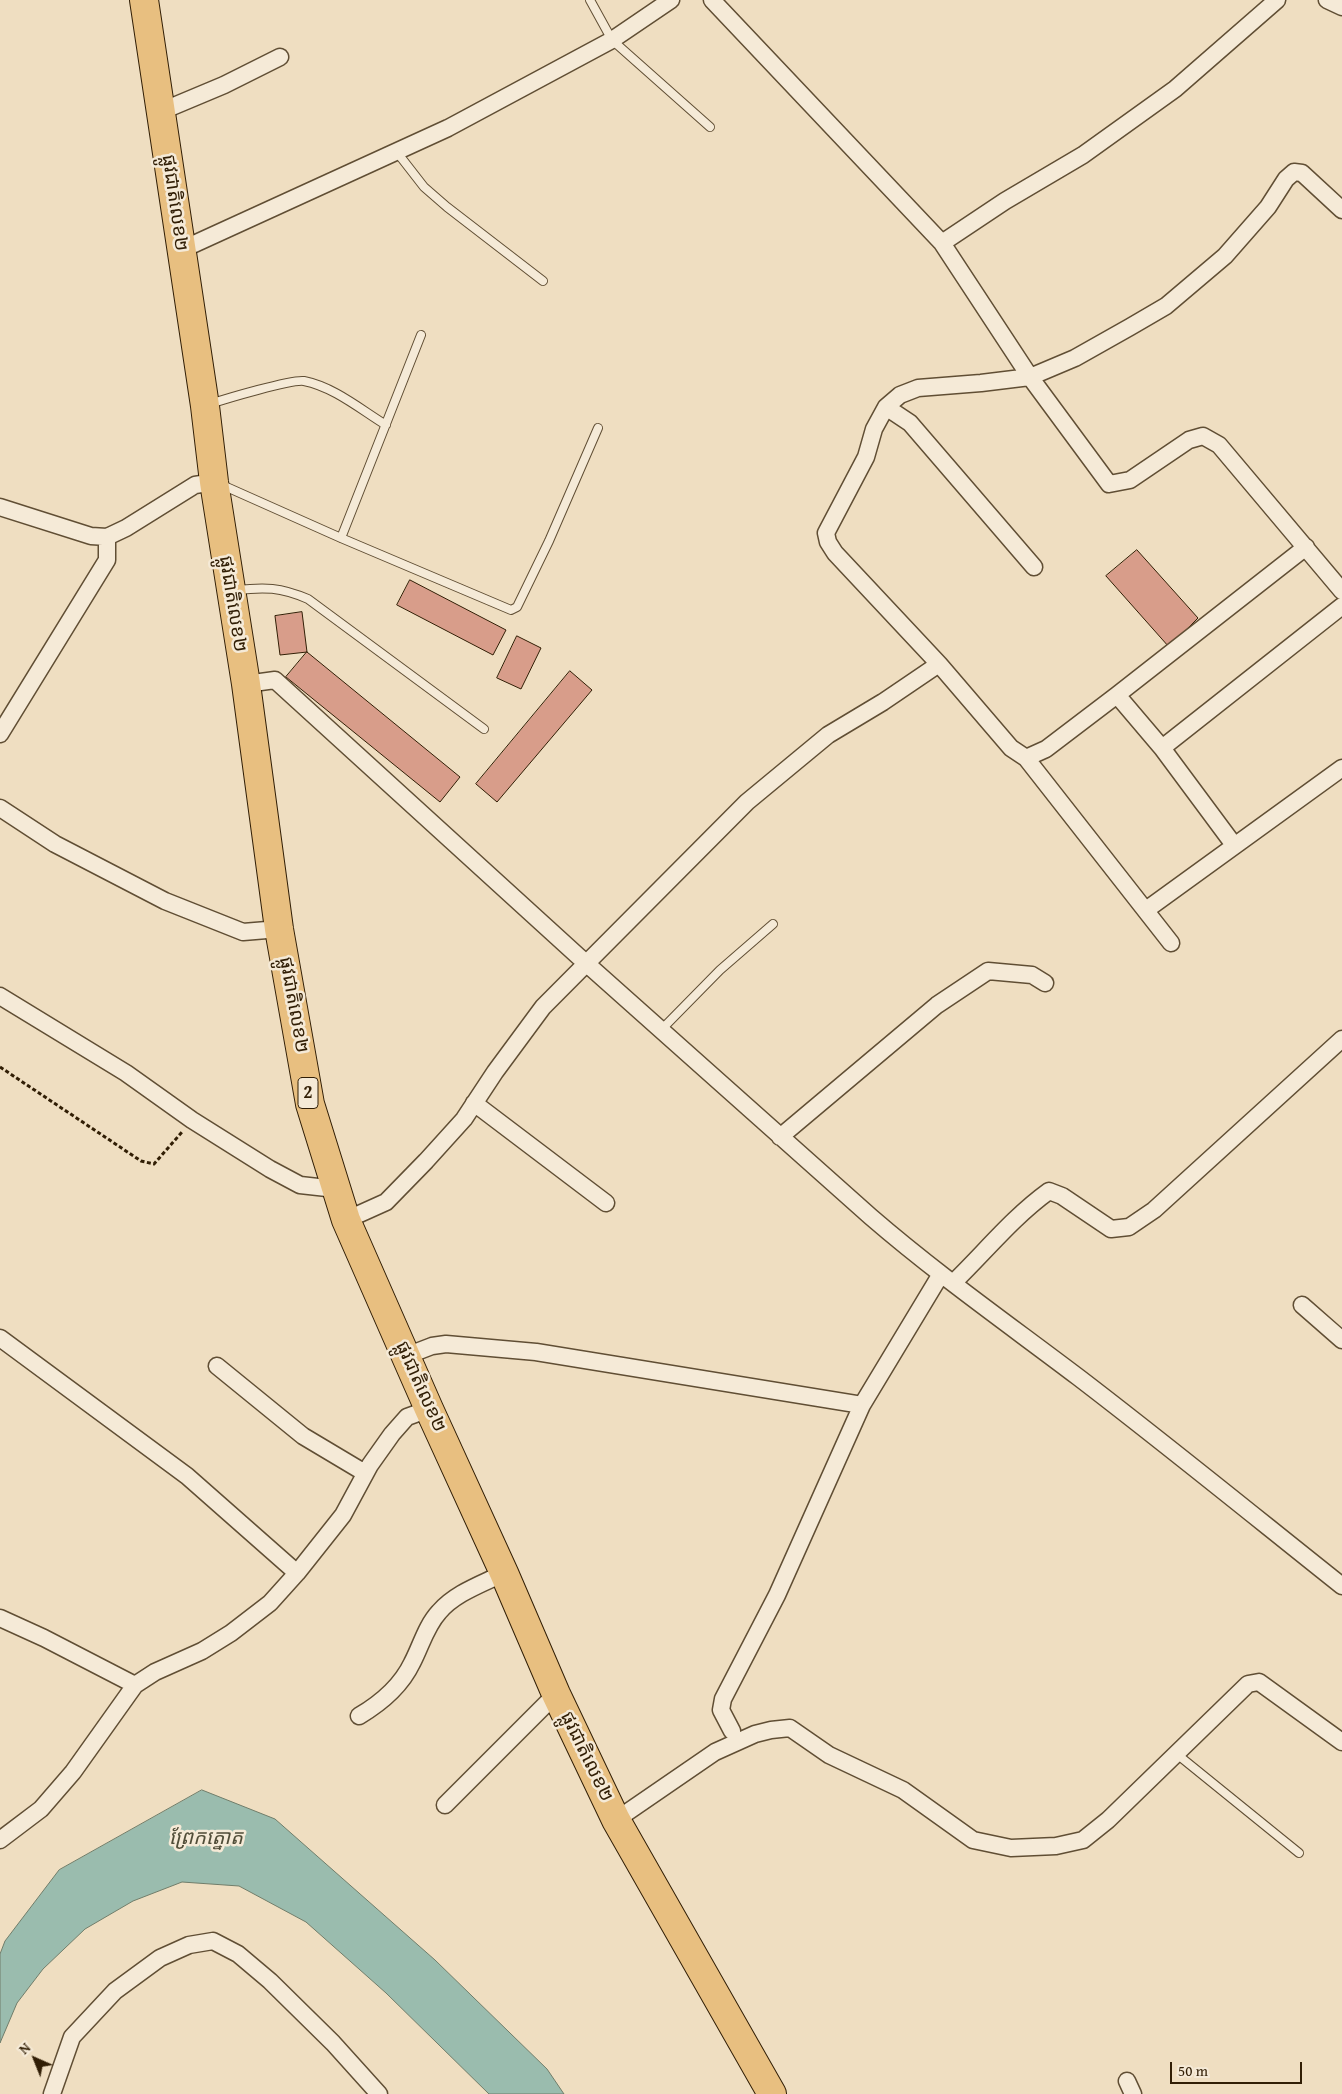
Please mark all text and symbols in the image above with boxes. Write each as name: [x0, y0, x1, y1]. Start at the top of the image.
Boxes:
street label: ផ្លូវជាតិលេខ២: [156, 153, 192, 253]
street label: ផ្លូវជាតិលេខ២: [213, 554, 251, 654]
street label: ផ្លូវជាតិលេខ២: [273, 955, 313, 1055]
road number: 2: [298, 1078, 318, 1108]
street label: ផ្លូវជាតិលេខ២: [390, 1338, 450, 1436]
street label: ផ្លូវជាតិលេខ២: [554, 1708, 618, 1806]
water label: ព្រែកត្នោត: [169, 1827, 243, 1851]
north arrow: [10, 2034, 60, 2084]
text: N: [14, 2038, 35, 2059]
scale bar: [1172, 2052, 1304, 2084]
text: 50 m: [1178, 2060, 1208, 2081]

